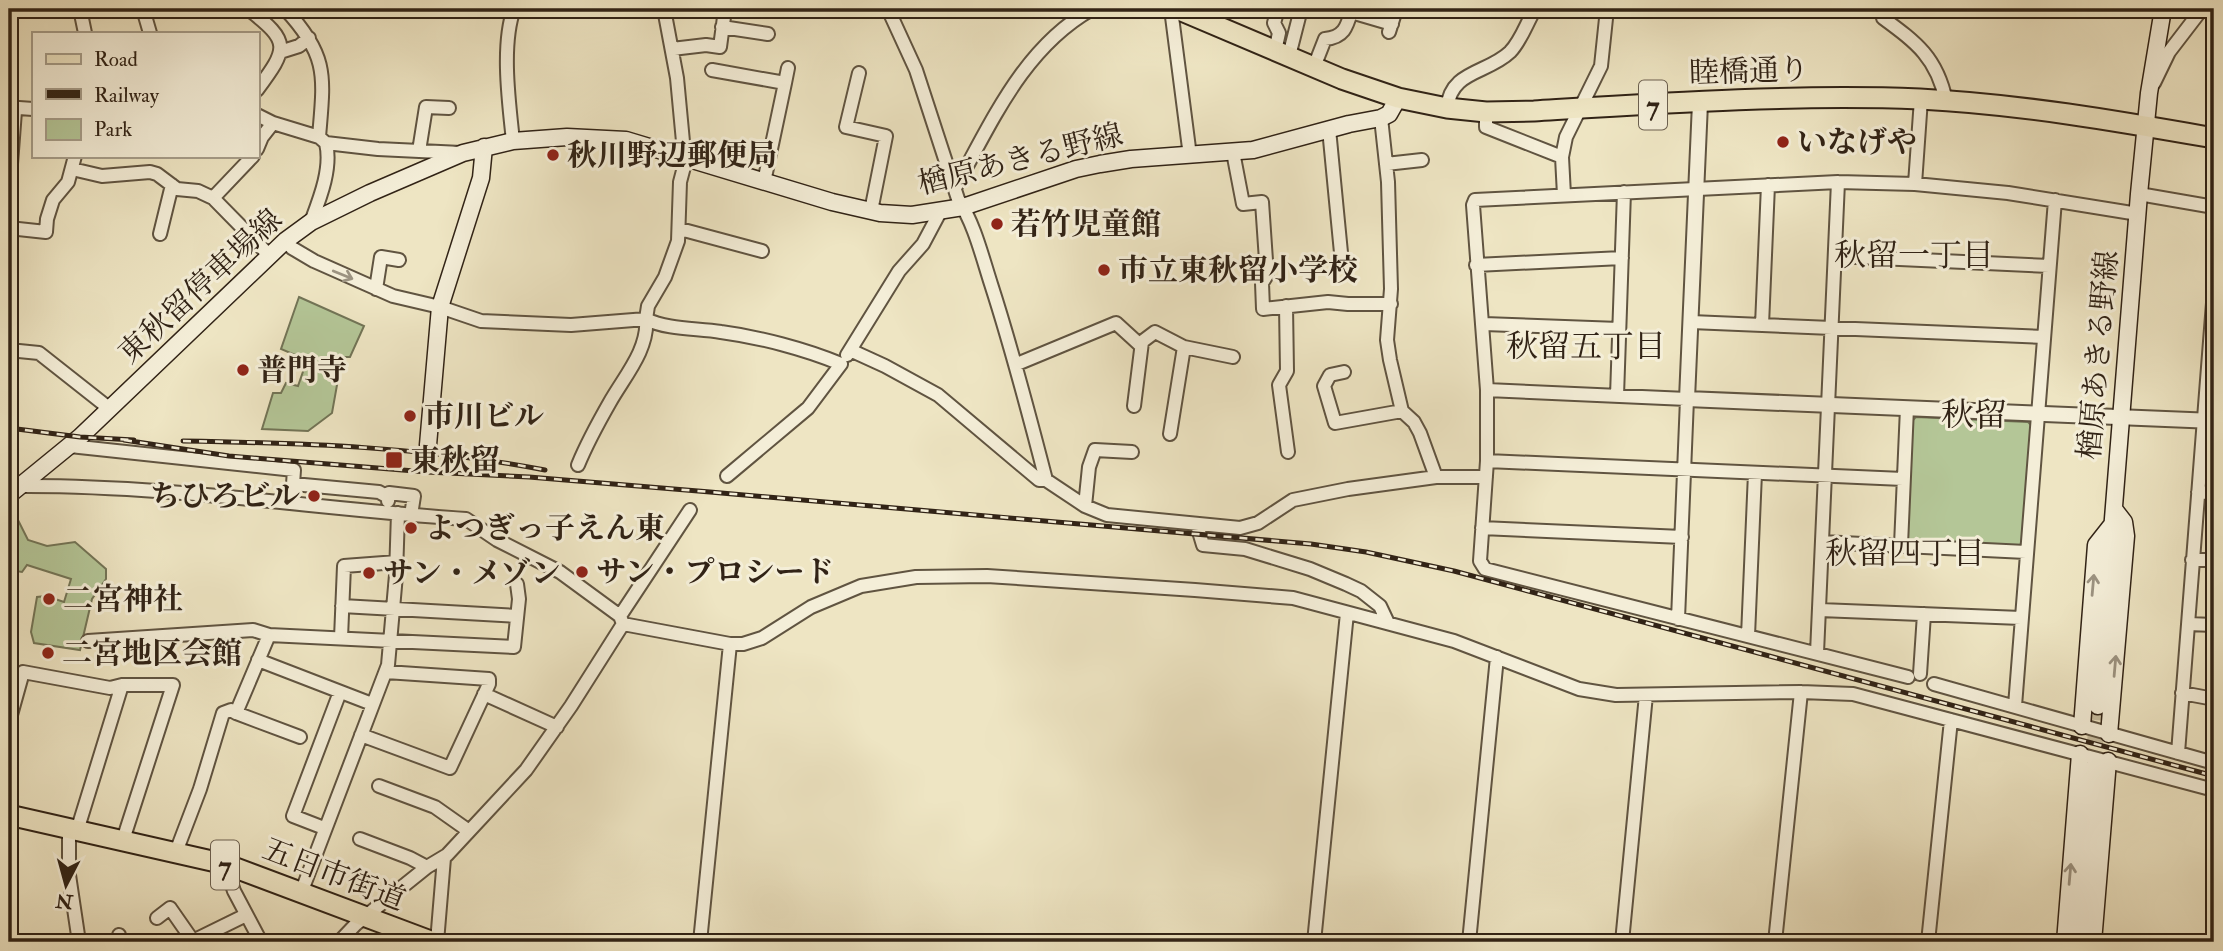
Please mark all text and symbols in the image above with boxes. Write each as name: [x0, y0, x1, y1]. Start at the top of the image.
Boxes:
legend: [32, 32, 259, 158]
text: Road: [94, 46, 139, 73]
street label: 睦橋通り: [1688, 51, 1810, 92]
road number: 7: [1639, 80, 1667, 130]
text: Railway: [94, 82, 160, 109]
text: Park: [94, 116, 132, 143]
street label: 楢原あきる野線: [914, 116, 1126, 203]
place label: いなげや: [1797, 124, 1917, 161]
marker: いなげや: [1775, 134, 1791, 150]
place label: 秋川野辺郵便局: [567, 137, 777, 174]
marker: 秋川野辺郵便局: [545, 147, 561, 163]
street label: 東秋留停車場線: [111, 201, 290, 372]
place label: 若竹児童館: [1011, 206, 1161, 243]
marker: 若竹児童館: [989, 216, 1005, 232]
district label: 秋留一丁目: [1834, 236, 1994, 276]
street label: 楢原あきる野線: [2071, 249, 2126, 461]
place label: 市立東秋留小学校: [1118, 252, 1358, 289]
marker: 市立東秋留小学校: [1096, 262, 1112, 278]
one-way arrow: [332, 269, 354, 282]
district label: 秋留五丁目: [1506, 327, 1666, 367]
place label: 普門寺: [257, 352, 347, 389]
marker: 普門寺: [235, 362, 251, 378]
district label: 秋留: [1941, 395, 2007, 436]
place label: 市川ビル: [424, 398, 544, 435]
marker: 市川ビル: [402, 408, 418, 424]
place label: 東秋留: [410, 442, 500, 479]
marker: 東秋留: [384, 450, 404, 470]
place label: ちひろビル: [150, 478, 300, 515]
marker: ちひろビル: [306, 488, 322, 504]
place label: よつぎっ⼦えん東: [425, 510, 665, 547]
marker: よつぎっ⼦えん東: [403, 520, 419, 536]
district label: 秋留四丁目: [1825, 534, 1985, 574]
place label: サン・プロシード: [596, 554, 835, 591]
place label: サン・メゾン: [383, 555, 561, 592]
marker: サン・プロシード: [574, 564, 590, 580]
marker: サン・メゾン: [361, 565, 377, 581]
one-way arrow: [2087, 574, 2100, 596]
place label: 二宮神社: [63, 581, 183, 618]
marker: 二宮神社: [41, 591, 57, 607]
place label: 二宮地区会館: [62, 635, 242, 672]
marker: 二宮地区会館: [40, 645, 56, 661]
one-way arrow: [2109, 655, 2122, 677]
street label: 五日市街道: [257, 830, 410, 919]
road number: 7: [211, 840, 239, 890]
north arrow: [32, 850, 102, 920]
one-way arrow: [2064, 863, 2077, 886]
text: N: [54, 888, 75, 914]

